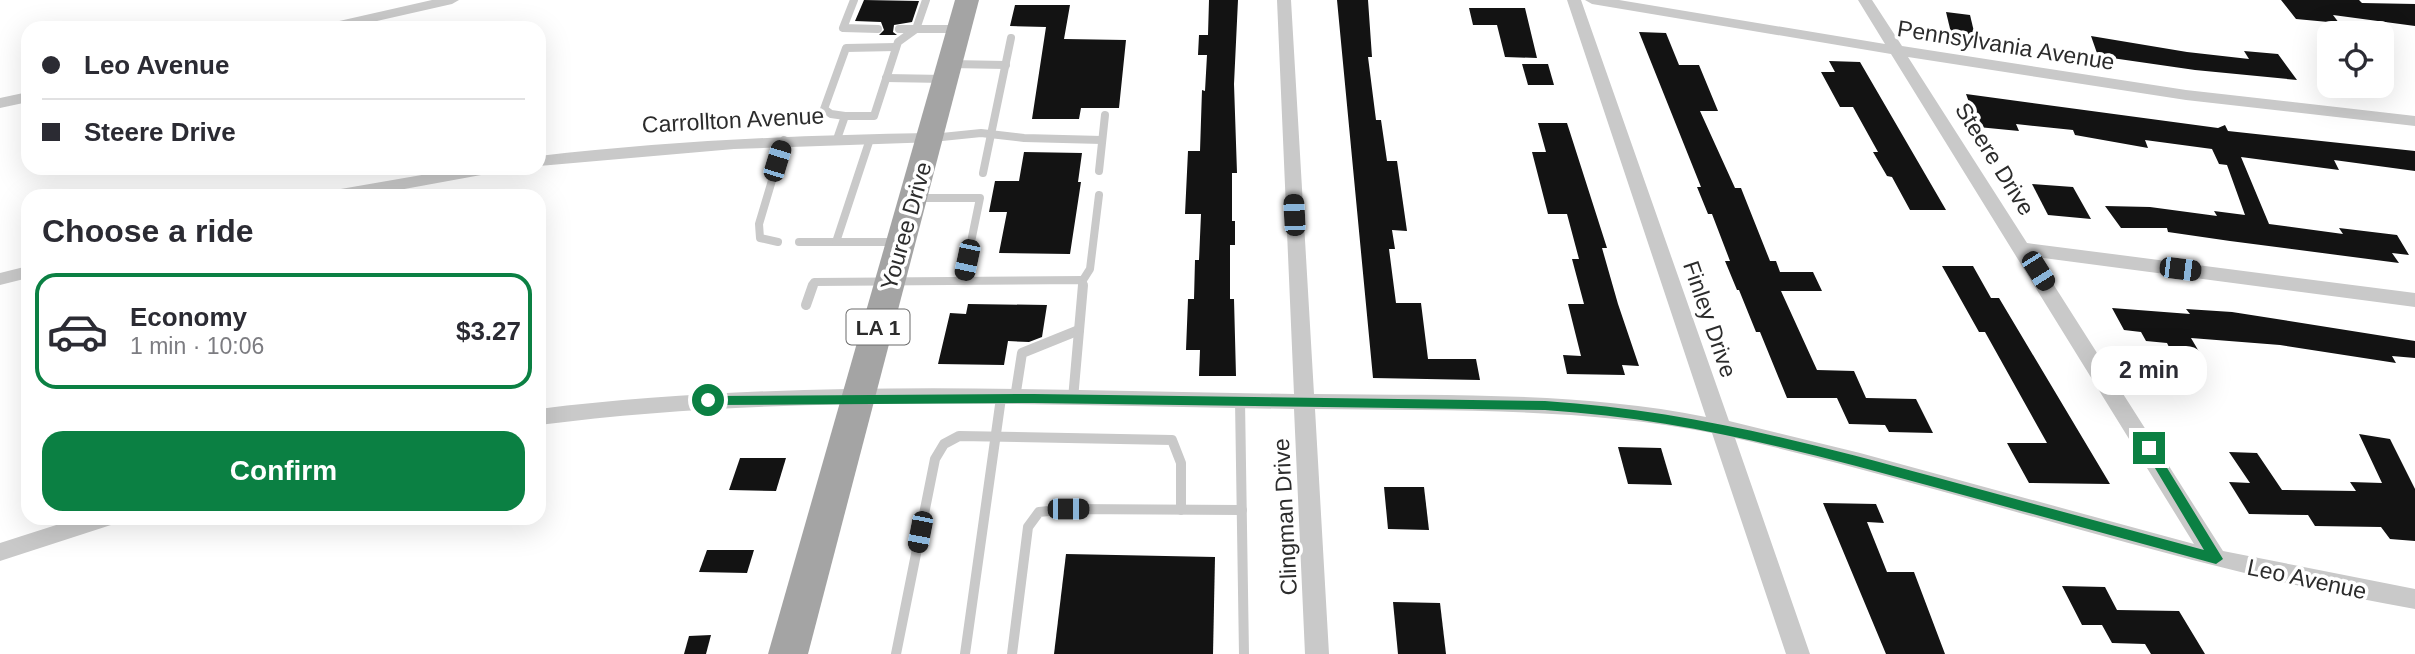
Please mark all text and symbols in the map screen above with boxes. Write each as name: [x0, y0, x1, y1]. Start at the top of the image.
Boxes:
street label: Pennsylvania Avenue: [1896, 15, 2116, 75]
map controls: [2317, 21, 2394, 98]
button: locate: [2317, 21, 2394, 98]
text: Leo Avenue: [84, 50, 229, 80]
street label: Steere Drive: [1950, 98, 2040, 220]
street label: Carrollton Avenue: [641, 102, 825, 138]
text: Steere Drive: [84, 117, 236, 147]
car: [761, 138, 794, 184]
street label: Youree Drive: [875, 159, 937, 293]
car: [1283, 193, 1306, 237]
text: Choose a ride: [42, 213, 254, 249]
car: [953, 237, 982, 283]
car: [2018, 248, 2059, 294]
car: [2158, 256, 2203, 282]
street label: Finley Drive: [1678, 257, 1742, 381]
icon: car: [46, 300, 109, 363]
text: Economy: [130, 302, 247, 332]
road number: LA 1: [846, 310, 910, 344]
text: $3.27: [456, 316, 521, 346]
text: 1 min · 10:06: [130, 333, 264, 359]
callout: 2 min: [2091, 346, 2207, 396]
text: 2 min: [2119, 357, 2179, 383]
route start: [692, 384, 724, 416]
button: Confirm: [42, 431, 525, 511]
route end: [2133, 432, 2165, 464]
street label: Clingman Drive: [1268, 438, 1302, 596]
car: [1048, 499, 1090, 520]
car: [906, 509, 935, 555]
street label: Leo Avenue: [2245, 554, 2369, 604]

